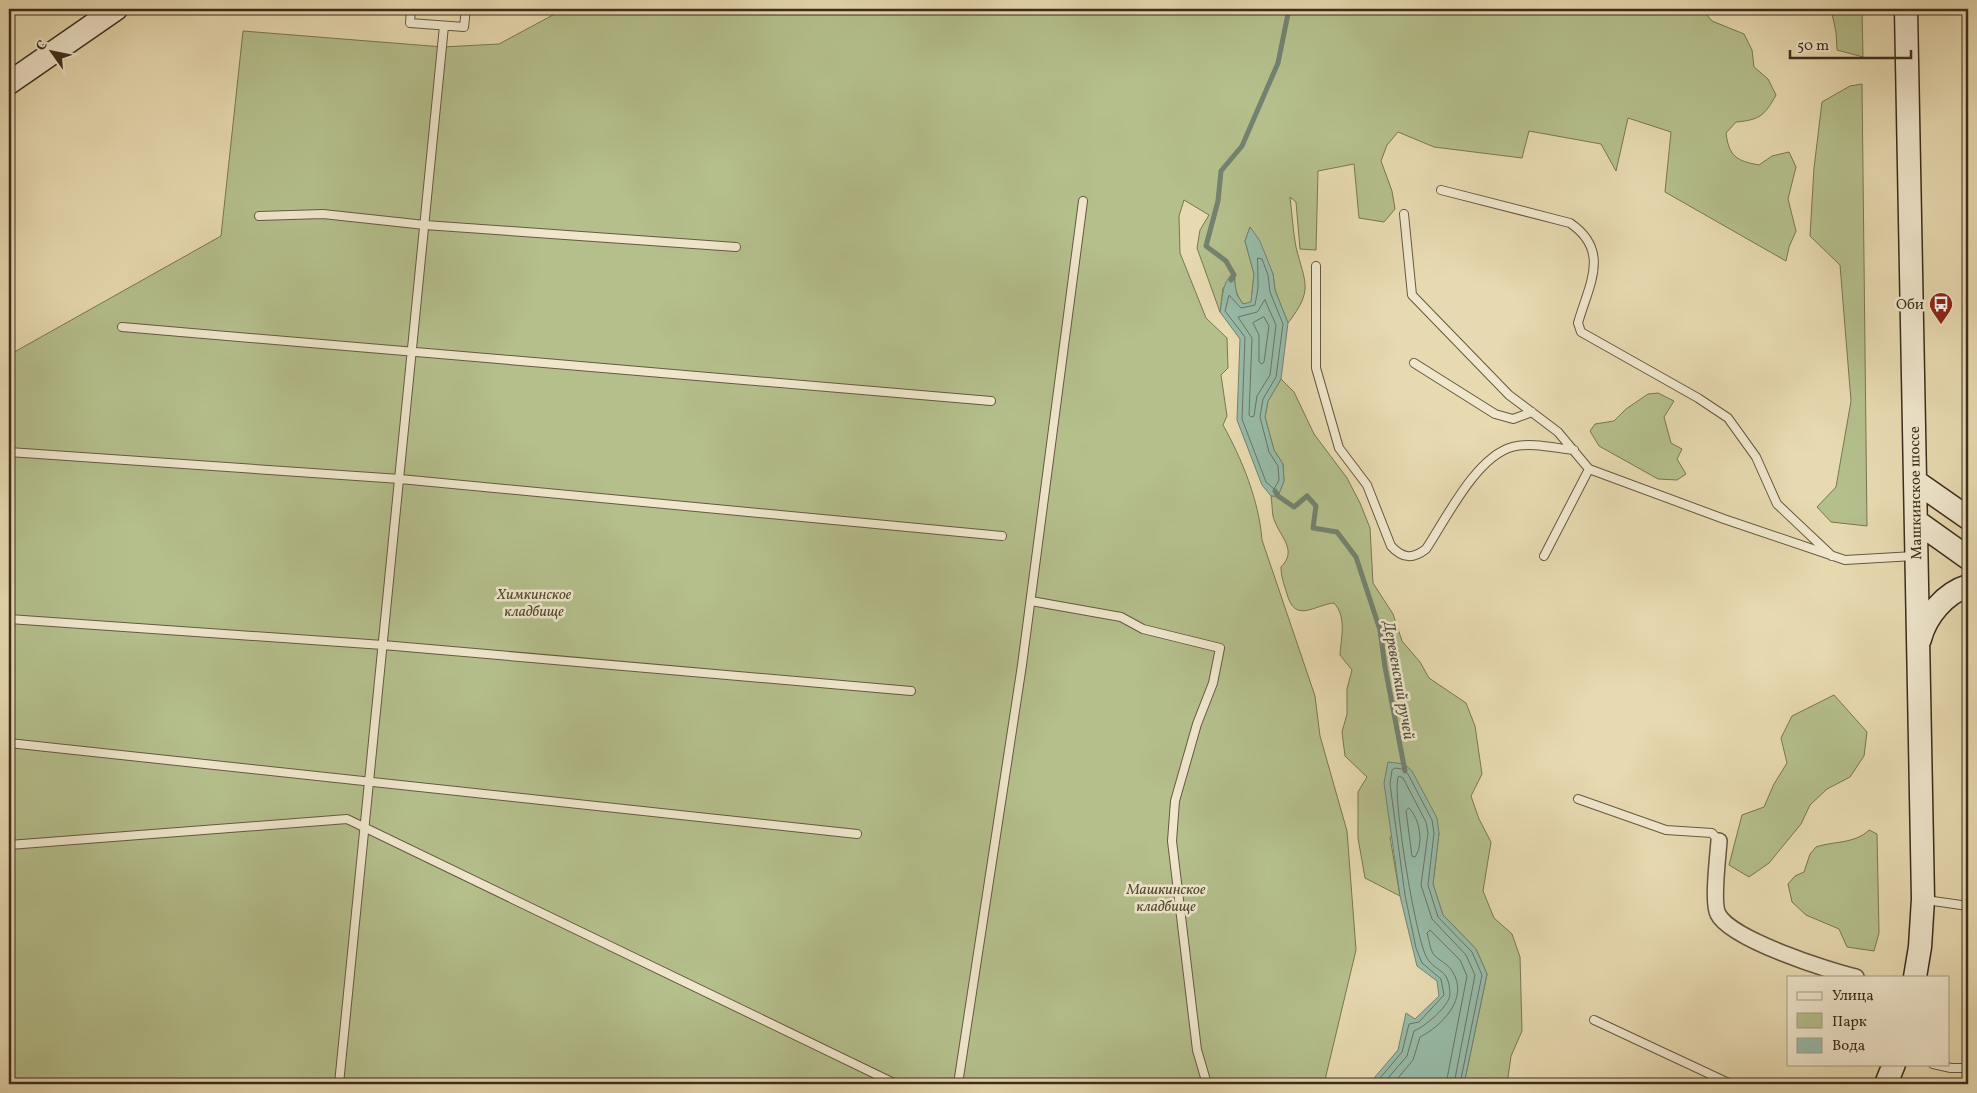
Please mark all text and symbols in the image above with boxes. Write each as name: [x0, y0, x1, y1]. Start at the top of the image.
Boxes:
north arrow: [28, 28, 78, 78]
scale bar: [1790, 28, 1911, 60]
text: 50 m: [1797, 36, 1829, 57]
text: С: [32, 37, 53, 55]
bus stop icon: Оби: [1928, 291, 1954, 325]
place label: Оби: [1896, 295, 1924, 316]
street label: Машкинское шоссе: [1905, 426, 1928, 560]
park label: Химкинское кладбище: [496, 585, 572, 623]
water label: Деревенский ручей: [1377, 618, 1419, 741]
park label: Машкинское кладбище: [1126, 880, 1206, 918]
legend: [1787, 976, 1950, 1066]
text: Улица: [1832, 986, 1874, 1007]
text: Парк: [1832, 1012, 1867, 1033]
text: Вода: [1832, 1036, 1865, 1057]

